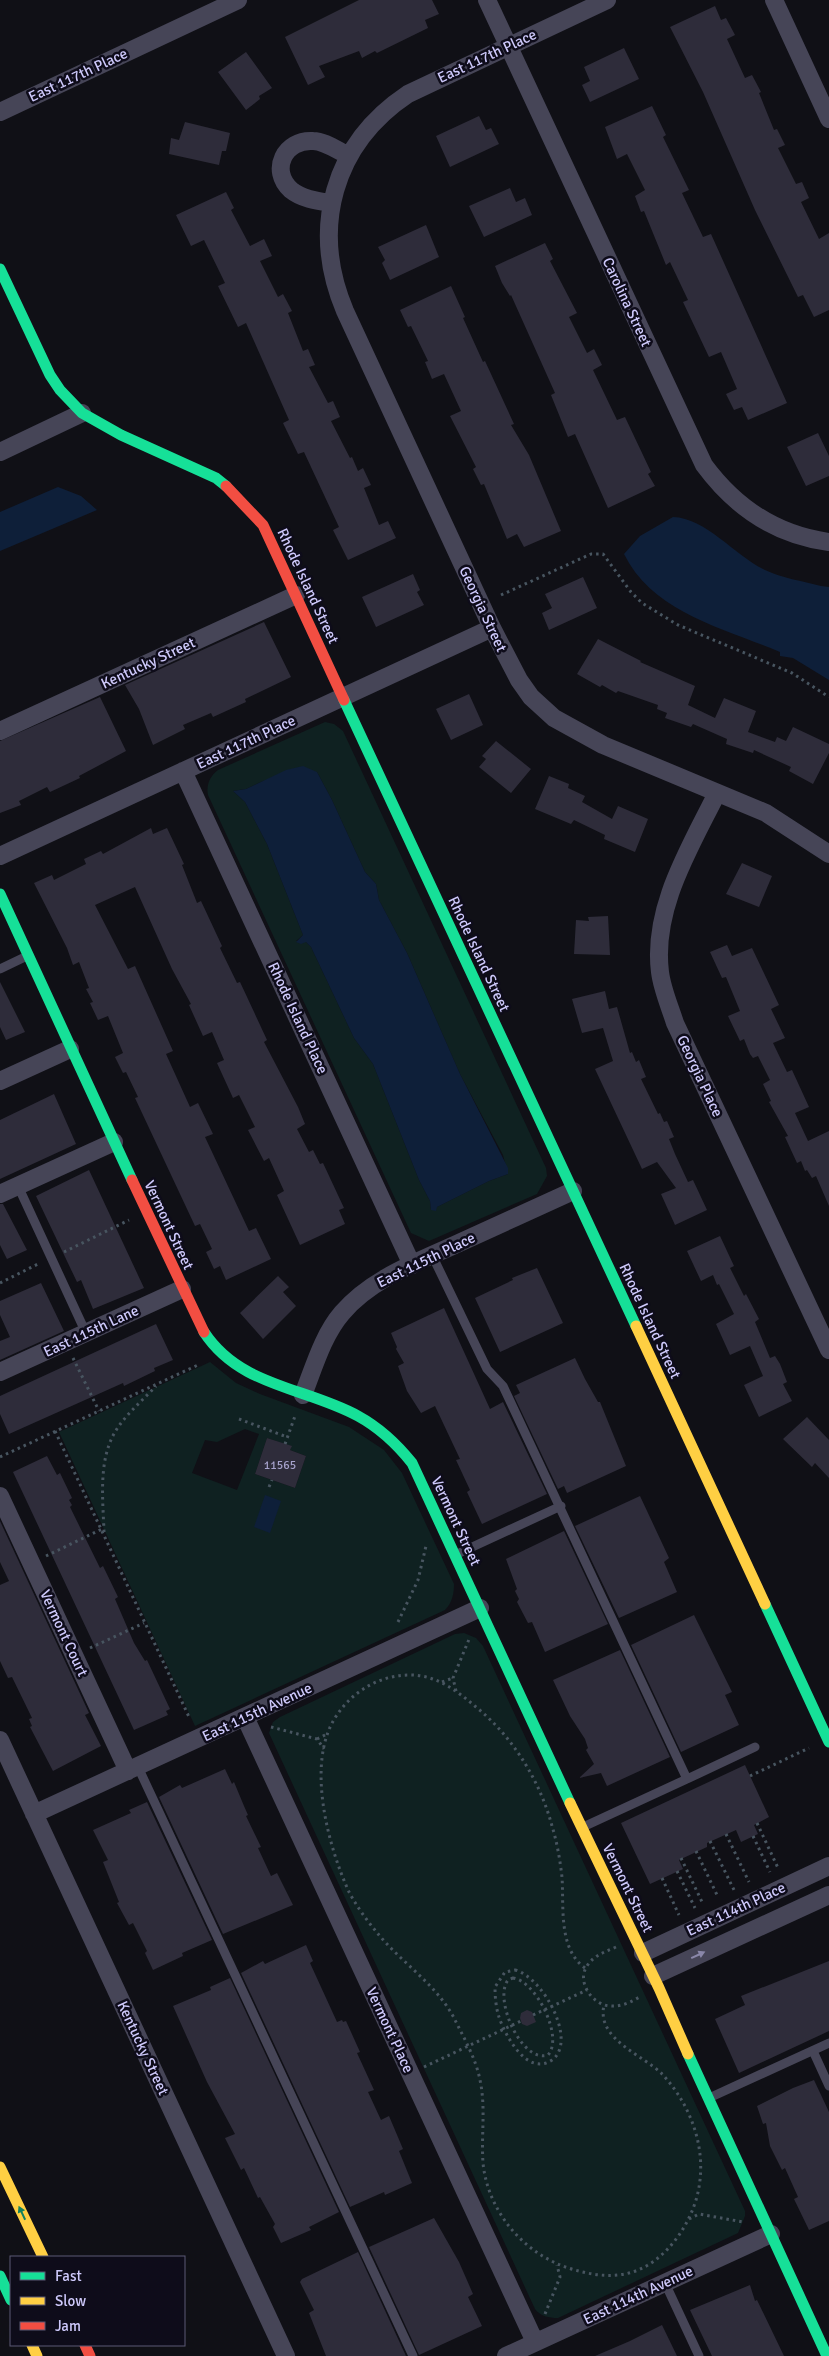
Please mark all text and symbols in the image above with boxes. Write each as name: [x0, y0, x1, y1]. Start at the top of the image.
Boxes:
street label: East 117th Place: [435, 25, 539, 87]
street label: East 117th Place: [26, 44, 130, 106]
street label: Carolina Street: [599, 255, 655, 349]
street label: Rhode Island Street: [273, 525, 343, 647]
street label: Georgia Street: [455, 563, 511, 655]
street label: Kentucky Street: [98, 633, 198, 693]
street label: East 117th Place: [194, 711, 298, 773]
street label: Rhode Island Street: [444, 893, 514, 1015]
street label: Rhode Island Place: [264, 959, 332, 1077]
street label: Georgia Place: [673, 1032, 727, 1120]
street label: Vermont Street: [140, 1177, 198, 1273]
street label: East 115th Place: [374, 1228, 478, 1292]
street label: Rhode Island Street: [615, 1260, 685, 1382]
street label: East 115th Lane: [40, 1301, 142, 1361]
house number: 11565: [264, 1458, 296, 1473]
street label: Vermont Street: [427, 1473, 485, 1569]
street label: Vermont Court: [36, 1587, 92, 1679]
street label: East 115th Avenue: [199, 1679, 315, 1745]
street label: Vermont Street: [599, 1841, 657, 1935]
street label: East 114th Place: [684, 1878, 788, 1940]
one-way arrow: [690, 1951, 705, 1960]
street label: Vermont Place: [362, 1984, 418, 2076]
street label: Kentucky Street: [113, 1998, 173, 2098]
one-way arrow: [18, 2206, 26, 2220]
legend: [10, 2256, 185, 2346]
street label: East 114th Avenue: [580, 2262, 696, 2328]
text: Fast: [55, 2267, 82, 2285]
text: Slow: [55, 2292, 86, 2310]
text: Jam: [55, 2317, 81, 2335]

